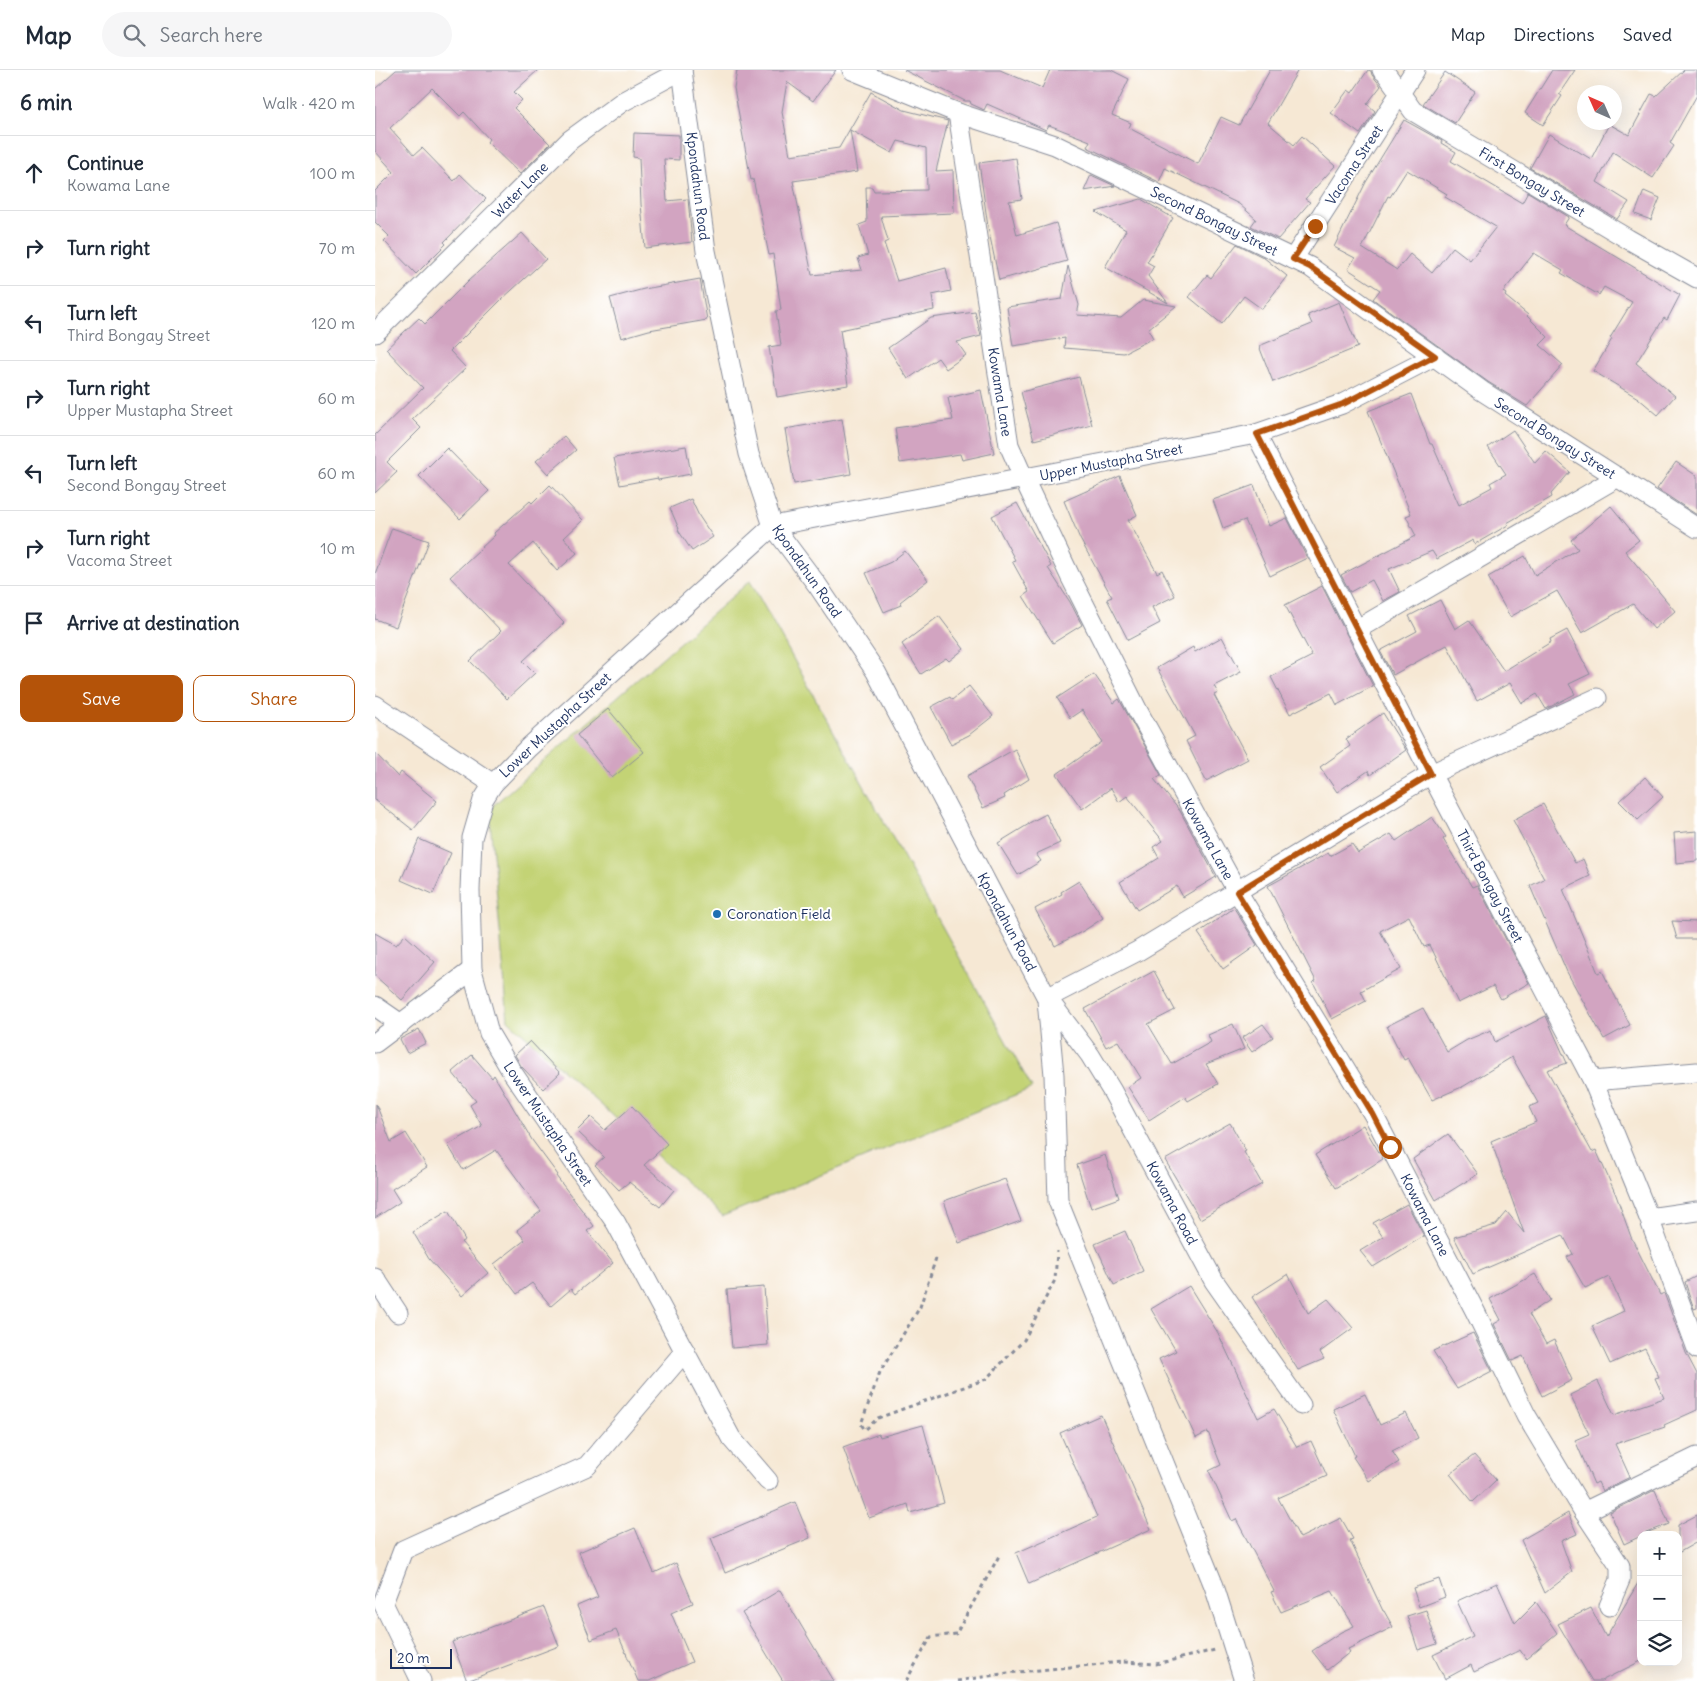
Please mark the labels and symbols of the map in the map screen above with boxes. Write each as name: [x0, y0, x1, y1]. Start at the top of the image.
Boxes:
north arrow: [1577, 85, 1622, 130]
street label: Vacoma Street: [1321, 121, 1387, 208]
street label: Kpondahun Road: [682, 131, 714, 241]
street label: First Bongay Street: [1476, 143, 1589, 221]
street label: Water Lane: [488, 158, 552, 222]
street label: Second Bongay Street: [1147, 182, 1281, 260]
route end: [1304, 215, 1327, 238]
street label: Kowama Lane: [984, 346, 1016, 438]
street label: Second Bongay Street: [1491, 393, 1619, 483]
street label: Upper Mustapha Street: [1038, 439, 1184, 485]
street label: Kpondahun Road: [768, 521, 846, 621]
street label: Lower Mustapha Street: [495, 668, 615, 781]
street label: Kowama Lane: [1178, 795, 1238, 883]
street label: Third Bongay Street: [1453, 827, 1527, 946]
street label: Kpondahun Road: [973, 870, 1041, 974]
place label: Coronation Field: [727, 905, 831, 923]
marker: Coronation Field: [711, 908, 723, 920]
street label: Lower Mustapha Street: [500, 1058, 596, 1190]
route start: [1379, 1136, 1402, 1159]
street label: Kowama Road: [1143, 1158, 1201, 1248]
street label: Kowama Lane: [1397, 1171, 1453, 1259]
scale bar: [390, 1646, 453, 1669]

